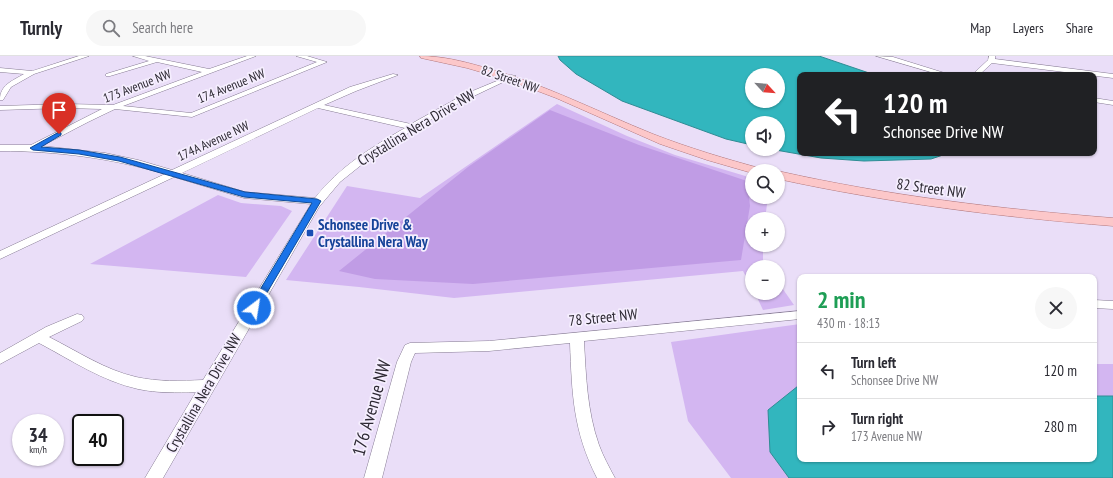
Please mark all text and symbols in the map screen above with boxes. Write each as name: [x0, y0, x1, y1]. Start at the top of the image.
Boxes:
search box: [86, 10, 366, 46]
text: Turnly: [20, 16, 62, 40]
icon: search: [100, 17, 122, 39]
text: Search here: [132, 18, 193, 37]
text: Map: [970, 19, 991, 37]
text: Layers: [1013, 19, 1044, 37]
text: Share: [1066, 19, 1093, 37]
street label: 82 Street NW: [479, 61, 541, 97]
street label: 173 Avenue NW: [101, 65, 174, 107]
street label: 174 Avenue NW: [195, 65, 267, 107]
north arrow: [745, 68, 785, 108]
map controls: [745, 68, 785, 300]
street label: Crystallina Nera Drive NW: [354, 84, 478, 170]
text: 120 m: [883, 84, 947, 121]
icon: left: [817, 88, 869, 140]
pin: [42, 93, 76, 134]
icon: arrive: [48, 99, 70, 121]
button: sound: [745, 116, 785, 156]
street label: 174A Avenue NW: [174, 117, 252, 165]
text: Schonsee Drive NW: [883, 120, 1004, 143]
button: search: [745, 164, 785, 204]
street label: 82 Street NW: [895, 174, 967, 202]
button: +: [745, 212, 785, 252]
place label: Schonsee Drive & Crystallina Nera Way: [318, 215, 429, 251]
marker: Schonsee Drive & Crystallina Nera Way: [305, 228, 315, 238]
button: −: [745, 260, 785, 300]
text: 2 min: [817, 284, 865, 315]
position arrow: [233, 287, 275, 329]
button: close: [1035, 287, 1077, 329]
street label: 78 Street NW: [568, 304, 638, 330]
text: 430 m · 18:13: [817, 315, 880, 332]
street label: Crystallina Nera Drive NW: [161, 330, 245, 456]
text: Turn left: [851, 353, 896, 372]
street label: 176 Avenue NW: [346, 357, 396, 459]
icon: left: [817, 360, 839, 382]
text: 120 m: [1044, 361, 1077, 380]
text: Schonsee Drive NW: [851, 372, 938, 389]
text: Turn right: [851, 409, 903, 428]
speed limit sign: 40: [72, 414, 124, 466]
icon: right: [817, 416, 839, 438]
text: 280 m: [1044, 417, 1077, 436]
text: 34: [28, 422, 48, 448]
text: 173 Avenue NW: [851, 428, 922, 445]
text: km/h: [29, 443, 47, 456]

